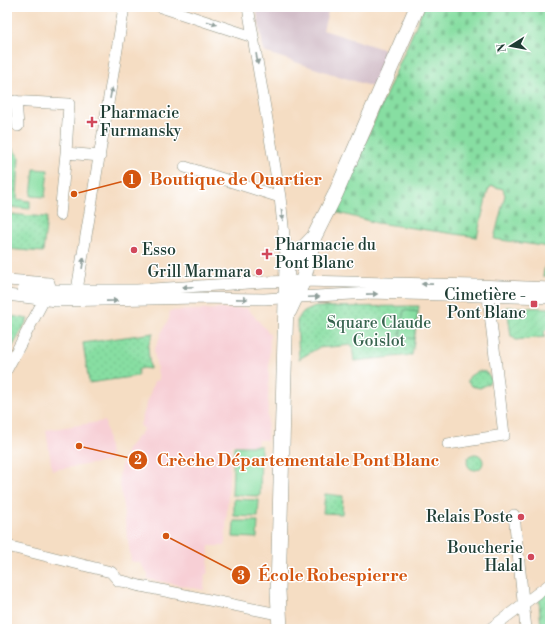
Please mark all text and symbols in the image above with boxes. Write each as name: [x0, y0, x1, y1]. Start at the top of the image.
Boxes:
one-way arrow: [206, 21, 218, 27]
north arrow: [491, 26, 531, 66]
text: N: [494, 42, 510, 53]
one-way arrow: [254, 53, 260, 65]
one-way arrow: [108, 87, 114, 99]
place label: Pharmacie Furmansky: [100, 103, 182, 141]
marker: Pharmacie Furmansky: [87, 117, 97, 127]
callout: Boutique de Quartier: [122, 165, 330, 194]
text: Boutique de Quartier: [150, 169, 323, 191]
text: 1: [129, 173, 135, 188]
one-way arrow: [279, 209, 285, 221]
place label: Pharmacie du Pont Blanc: [275, 235, 376, 273]
place label: Esso: [142, 240, 176, 260]
marker: Esso: [129, 245, 139, 255]
marker: Pharmacie du Pont Blanc: [262, 249, 272, 259]
one-way arrow: [80, 257, 86, 269]
place label: Grill Marmara: [147, 262, 252, 282]
marker: Grill Marmara: [254, 267, 264, 277]
one-way arrow: [421, 280, 433, 287]
one-way arrow: [181, 284, 194, 290]
place label: Cimetière - Pont Blanc: [444, 285, 526, 323]
one-way arrow: [366, 291, 379, 297]
one-way arrow: [308, 294, 321, 300]
one-way arrow: [236, 296, 249, 302]
one-way arrow: [106, 297, 118, 304]
marker: Cimetière - Pont Blanc: [529, 299, 539, 309]
park label: Square Claude Goislot: [327, 313, 431, 351]
callout: Crèche Départementale Pont Blanc: [128, 445, 447, 474]
text: Crèche Départementale Pont Blanc: [157, 450, 439, 472]
text: 2: [134, 453, 142, 468]
place label: Relais Poste: [426, 507, 513, 527]
marker: Relais Poste: [516, 512, 526, 522]
place label: Boucherie Halal: [446, 538, 523, 576]
marker: Boucherie Halal: [526, 552, 536, 562]
callout: École Robespierre: [231, 561, 416, 590]
text: École Robespierre: [258, 564, 408, 587]
text: 3: [237, 569, 245, 584]

